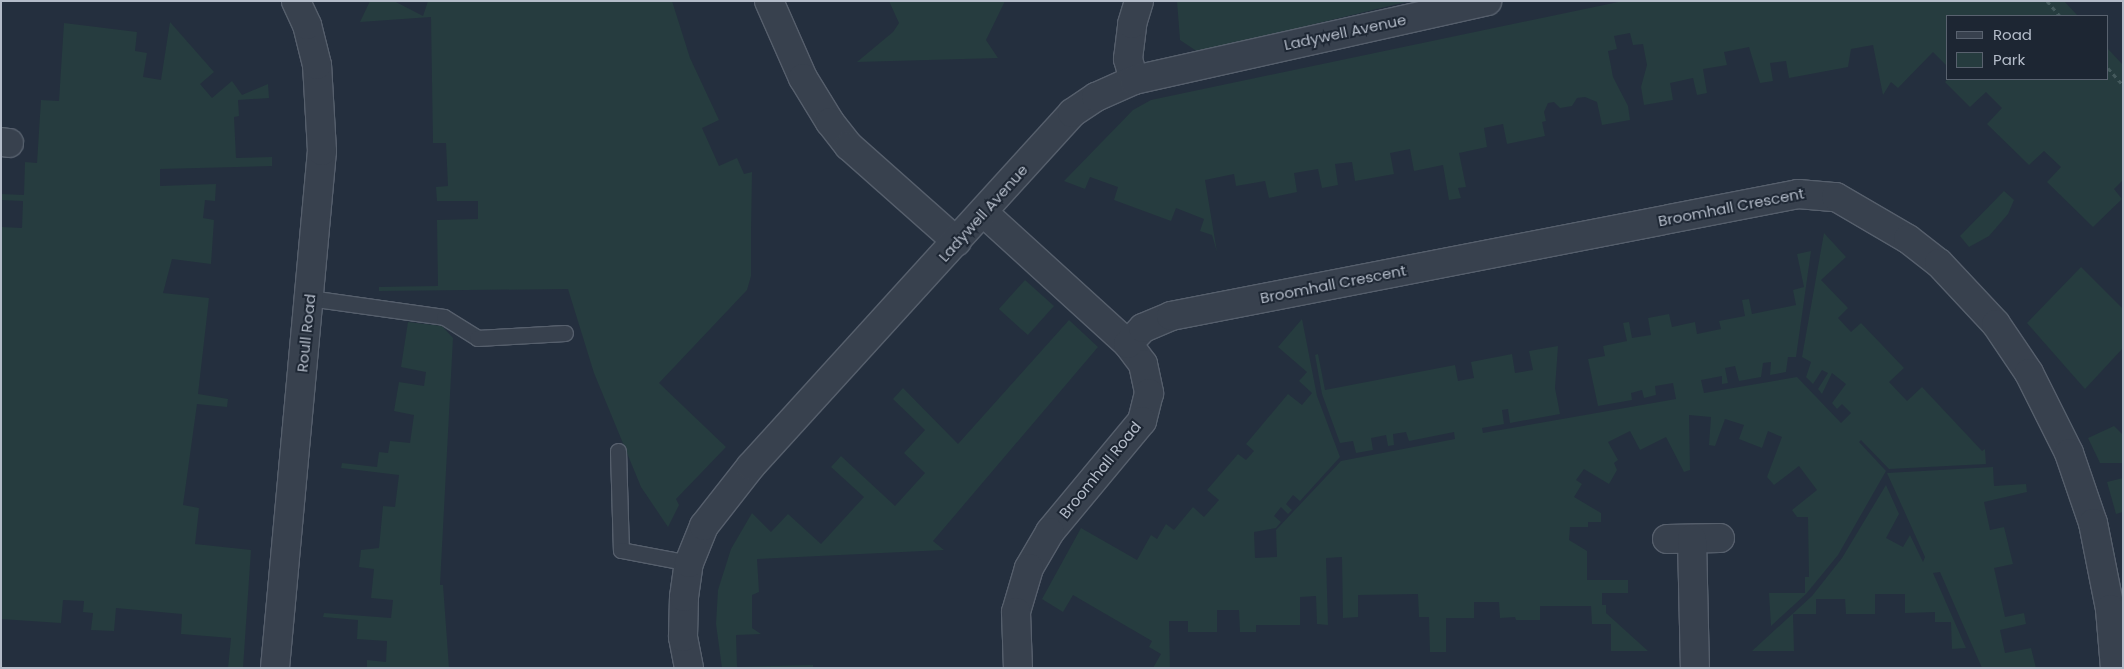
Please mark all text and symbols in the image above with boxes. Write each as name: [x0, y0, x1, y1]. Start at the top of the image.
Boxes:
street label: Ladywell Avenue: [1282, 10, 1408, 54]
legend: [1946, 15, 2109, 80]
text: Road: [1993, 24, 2032, 45]
text: Park: [1993, 49, 2025, 70]
street label: Ladywell Avenue: [935, 161, 1031, 265]
street label: Broomhall Crescent: [1656, 184, 1806, 230]
street label: Broomhall Crescent: [1258, 261, 1408, 307]
street label: Roull Road: [293, 293, 319, 373]
street label: Broomhall Road: [1055, 418, 1145, 522]

